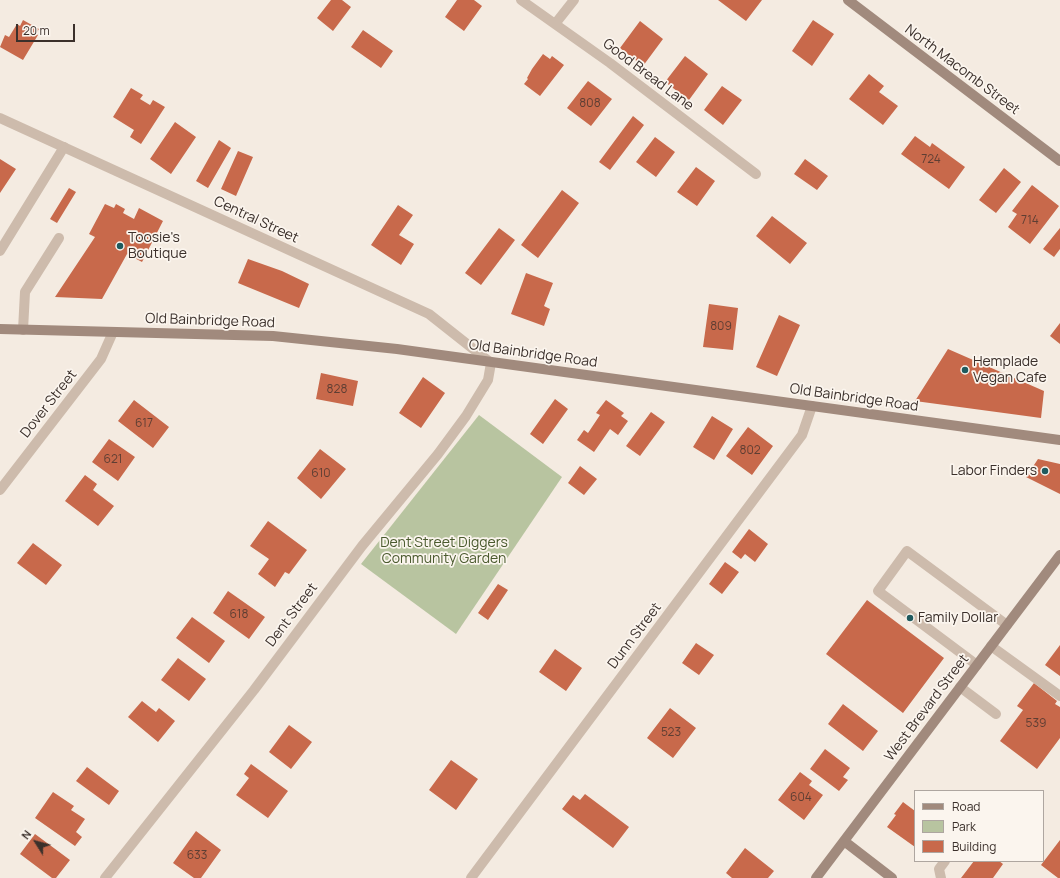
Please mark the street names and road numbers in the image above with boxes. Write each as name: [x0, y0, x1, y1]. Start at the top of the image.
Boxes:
street label: North Macomb Street: [901, 21, 1023, 119]
street label: Good Bread Lane: [599, 35, 697, 115]
street label: Central Street: [211, 193, 301, 247]
street label: Old Bainbridge Road: [145, 310, 275, 332]
street label: Old Bainbridge Road: [468, 337, 598, 371]
street label: Dover Street: [17, 367, 81, 441]
street label: Old Bainbridge Road: [789, 381, 919, 415]
street label: Dent Street: [263, 580, 321, 650]
street label: Dunn Street: [605, 600, 665, 672]
street label: West Brevard Street: [881, 651, 973, 765]

